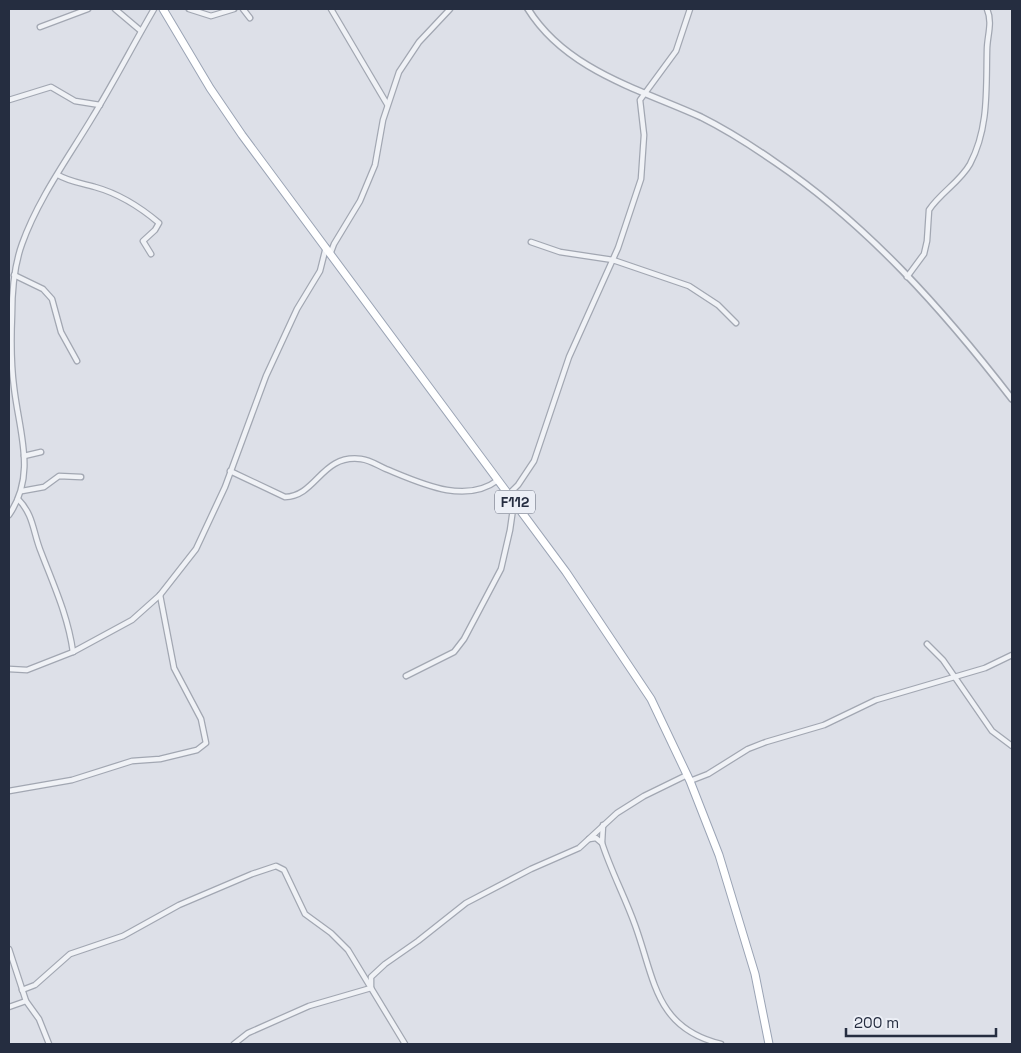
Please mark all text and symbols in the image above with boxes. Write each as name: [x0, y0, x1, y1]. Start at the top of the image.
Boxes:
road number: F112: [495, 491, 535, 514]
scale bar: [846, 1006, 996, 1038]
text: 200 m: [854, 1013, 899, 1032]

